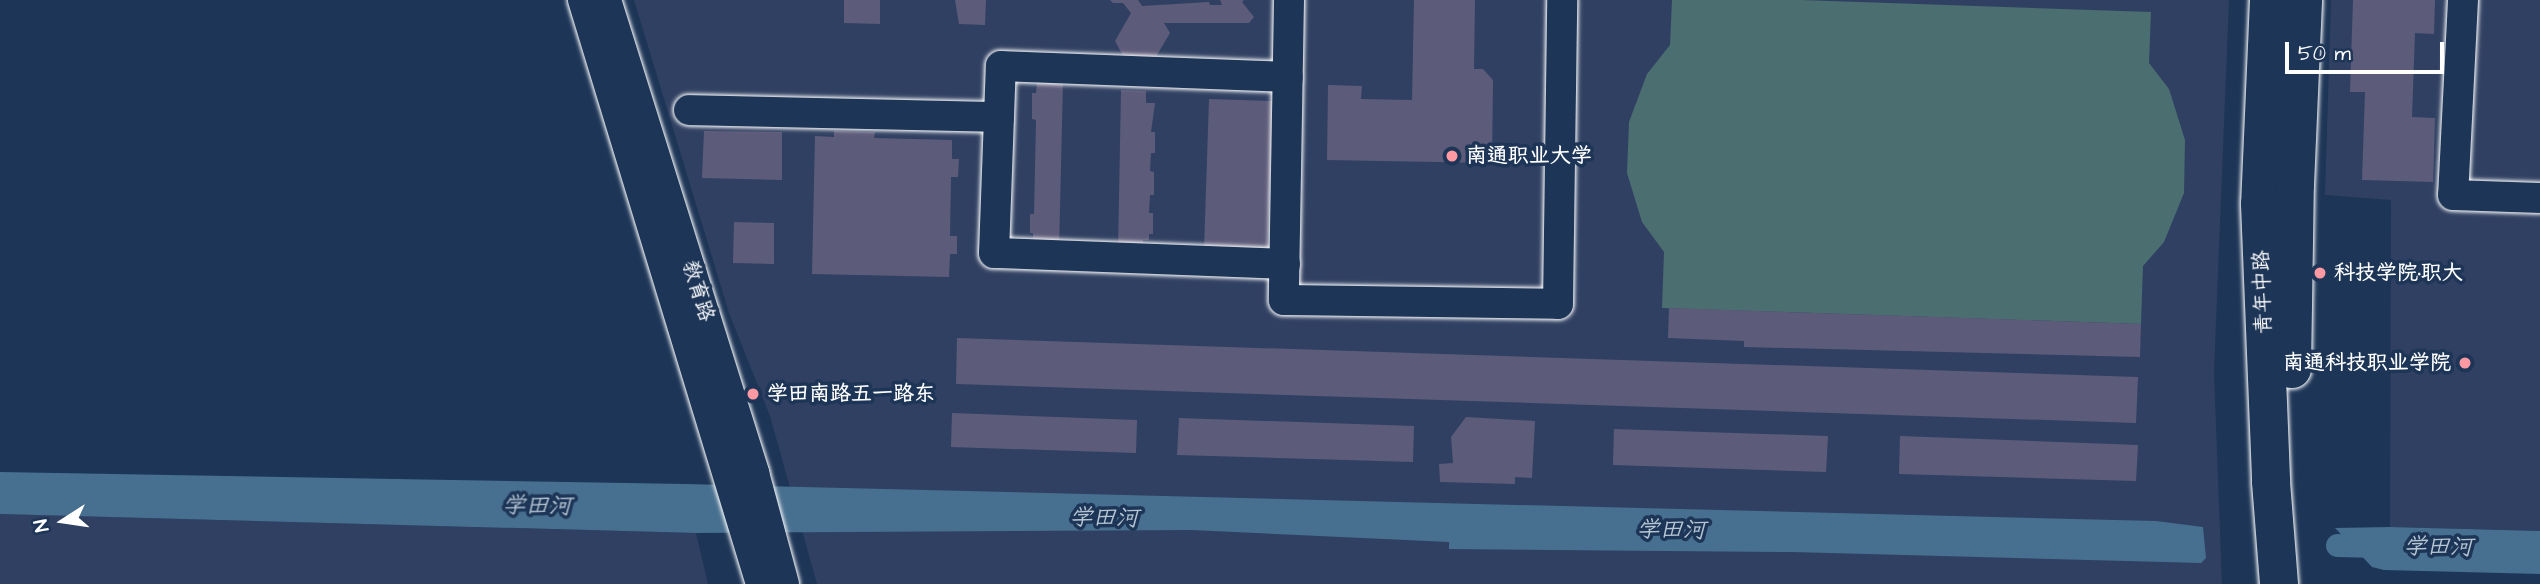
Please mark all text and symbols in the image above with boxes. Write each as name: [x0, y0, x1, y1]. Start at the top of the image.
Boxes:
scale bar: [2288, 28, 2447, 72]
text: 50 m: [2298, 39, 2351, 68]
place label: 南通职业大学: [1466, 143, 1592, 169]
marker: 南通职业大学: [1444, 148, 1460, 164]
street label: 青年中路: [2249, 250, 2277, 334]
street label: 教育路: [677, 257, 719, 325]
place label: 科技学院·职大: [2334, 260, 2463, 286]
marker: 科技学院·职大: [2312, 265, 2328, 281]
place label: 南通科技职业学院: [2283, 350, 2451, 376]
marker: 南通科技职业学院: [2457, 355, 2473, 371]
place label: 学田南路五一路东: [767, 381, 935, 407]
marker: 学田南路五一路东: [745, 386, 761, 402]
north arrow: [28, 486, 98, 556]
water label: 学田河: [502, 492, 572, 520]
water label: 学田河: [1069, 504, 1139, 532]
water label: 学田河: [1636, 516, 1706, 544]
text: N: [28, 517, 56, 534]
water label: 学田河: [2403, 533, 2473, 561]

